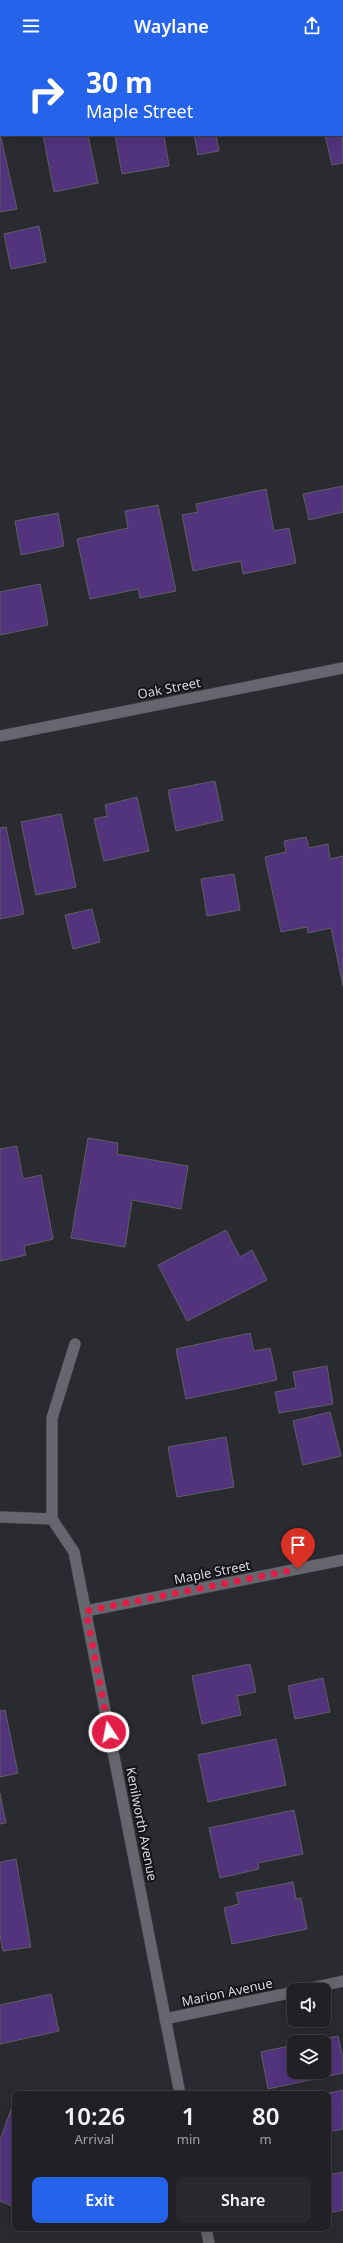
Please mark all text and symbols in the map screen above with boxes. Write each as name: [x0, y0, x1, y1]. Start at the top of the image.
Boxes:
text: Waylane: [134, 14, 209, 38]
icon: menu: [20, 15, 42, 37]
icon: share: [301, 15, 323, 37]
text: 30 m: [86, 63, 153, 101]
icon: right: [20, 68, 72, 120]
text: Maple Street: [86, 99, 193, 123]
street label: Oak Street: [136, 673, 202, 703]
pin: [281, 1528, 315, 1569]
icon: arrive: [287, 1534, 309, 1556]
street label: Maple Street: [172, 1556, 252, 1588]
position arrow: [88, 1711, 130, 1753]
street label: Kenilworth Avenue: [122, 1766, 162, 1882]
street label: Marion Avenue: [180, 1974, 274, 2010]
map controls: [287, 1983, 331, 2079]
button: sound: [287, 1983, 331, 2027]
button: layers: [287, 2035, 331, 2079]
text: 10:26: [64, 2099, 125, 2132]
text: 1: [182, 2099, 195, 2132]
text: 80: [252, 2099, 279, 2132]
text: Arrival: [75, 2130, 114, 2148]
text: min: [177, 2130, 200, 2148]
text: m: [260, 2130, 272, 2148]
button: Exit: [32, 2177, 168, 2223]
button: Share: [176, 2177, 311, 2223]

